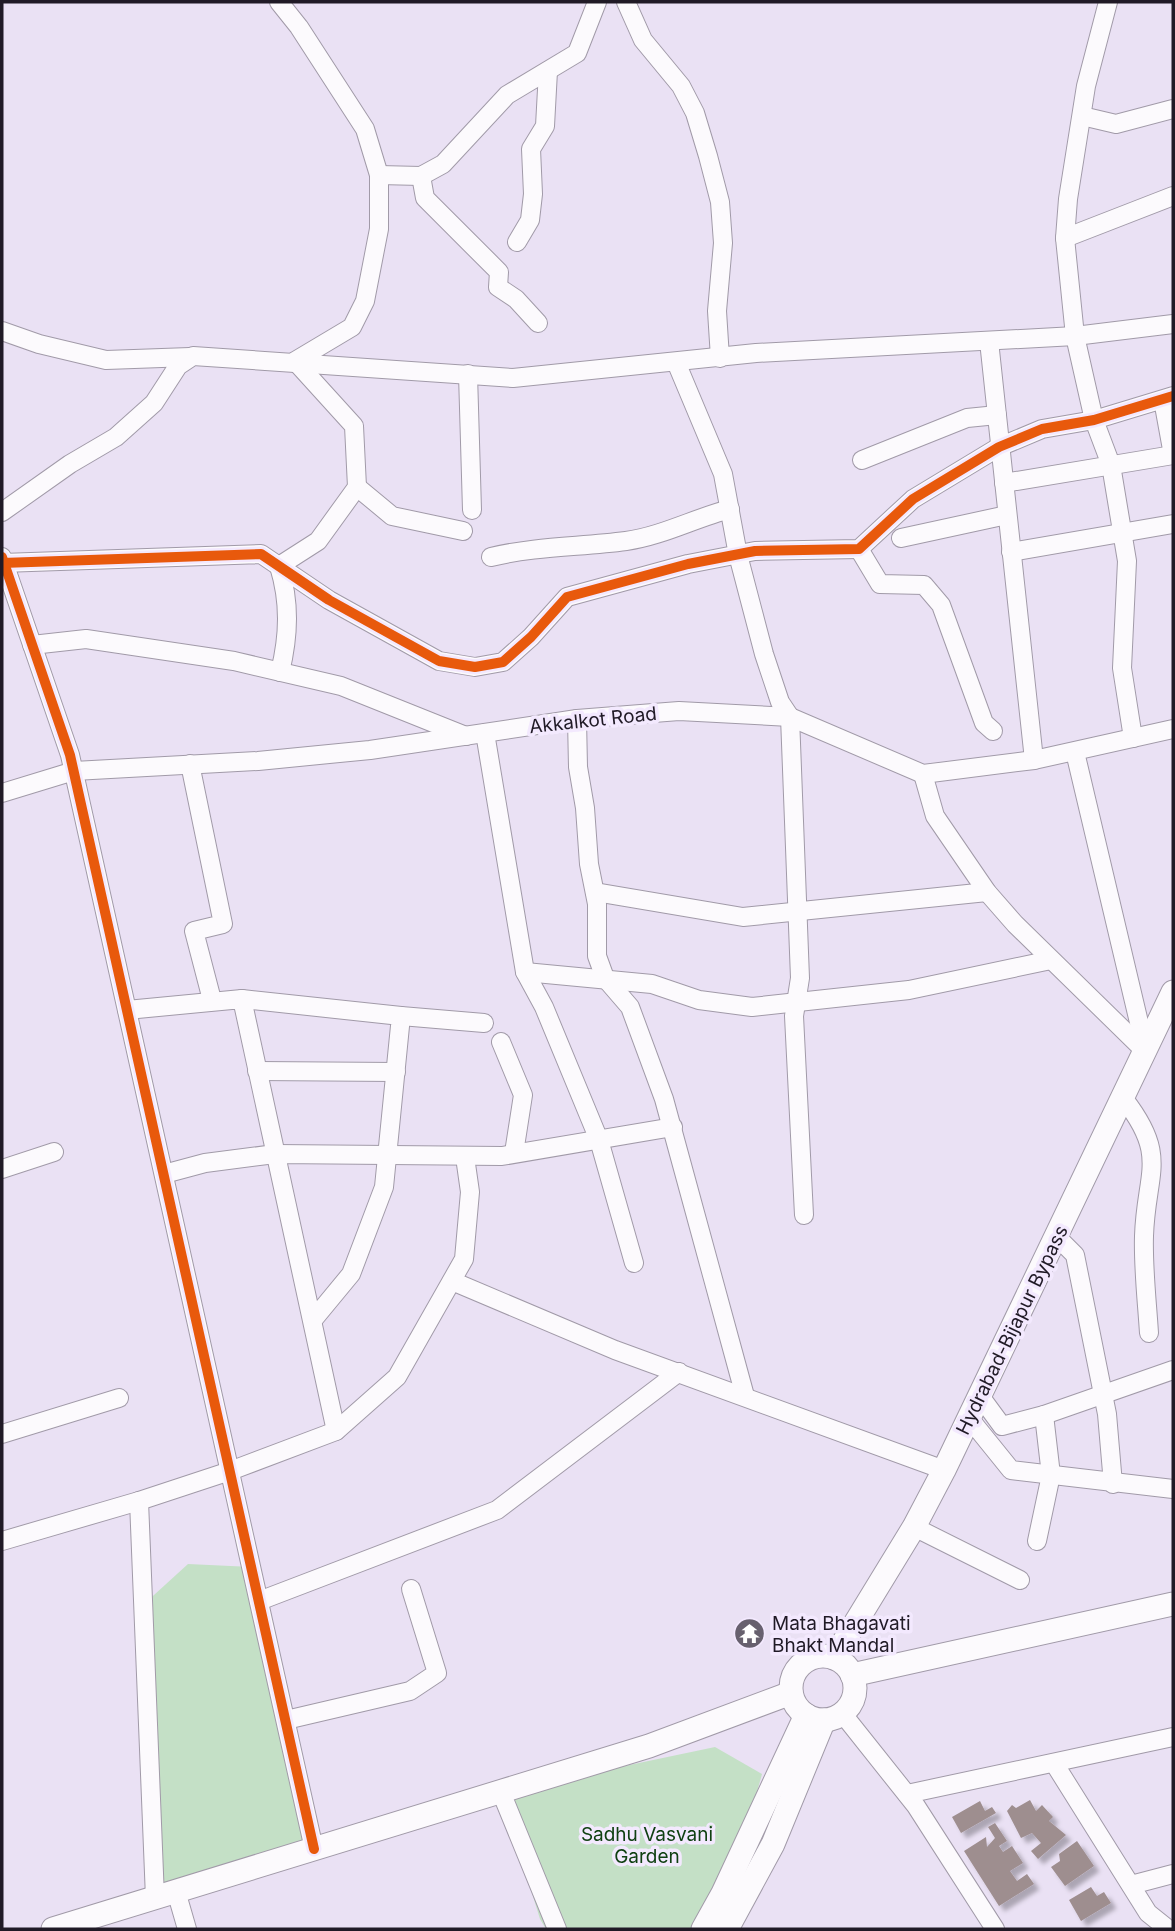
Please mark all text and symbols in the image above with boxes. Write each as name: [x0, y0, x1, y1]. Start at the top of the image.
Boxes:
street label: Akkalkot Road: [528, 702, 658, 738]
street label: Hydrabad-Bijapur Bypass: [951, 1222, 1073, 1438]
place label: Mata Bhagavati Bhakt Mandal: [772, 1612, 911, 1657]
temple icon: Mata Bhagavati Bhakt Mandal: [732, 1617, 766, 1651]
park label: Sadhu Vasvani Garden: [581, 1823, 713, 1868]

